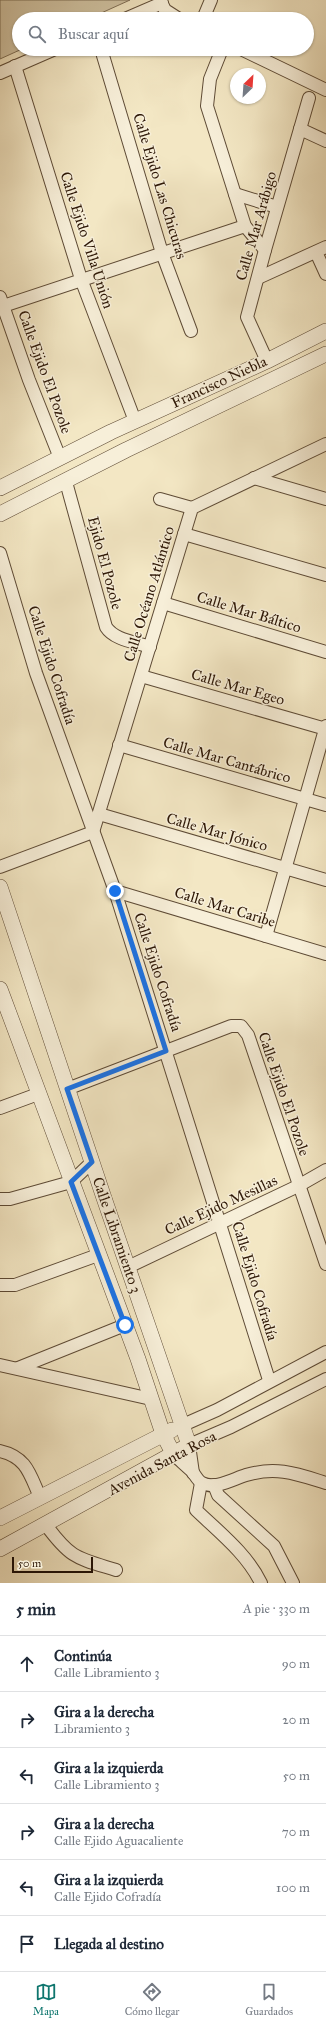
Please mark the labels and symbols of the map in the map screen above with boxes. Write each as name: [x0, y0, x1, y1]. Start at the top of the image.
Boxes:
north arrow: [230, 68, 266, 104]
street label: Calle Ejido Las Chicuras: [129, 111, 191, 261]
street label: Calle Ejido Villa Unión: [56, 169, 118, 311]
street label: Calle Mar Arábigo: [232, 169, 280, 283]
street label: Calle Ejido El Pozole: [14, 308, 76, 436]
street label: Francisco Niebla: [168, 352, 270, 412]
street label: Ejido El Pozole: [84, 514, 126, 612]
street label: Calle Océano Atlántico: [120, 524, 178, 664]
street label: Calle Mar Báltico: [195, 588, 304, 637]
street label: Calle Ejido Cofradía: [24, 603, 80, 727]
street label: Calle Mar Egeo: [189, 665, 287, 709]
street label: Calle Mar Cantábrico: [161, 733, 293, 787]
street label: Calle Mar Jónico: [164, 809, 270, 856]
route end: [106, 882, 124, 900]
street label: Calle Mar Caribe: [172, 883, 278, 931]
street label: Calle Ejido Cofradía: [130, 910, 186, 1034]
street label: Calle Ejido El Pozole: [254, 1030, 314, 1158]
street label: Calle Ejido Mesillas: [162, 1171, 280, 1239]
street label: Calle Libramiento 3: [89, 1175, 145, 1295]
street label: Calle Ejido Cofradía: [228, 1219, 282, 1343]
route start: [116, 1316, 134, 1334]
street label: Avenida Santa Rosa: [104, 1427, 220, 1500]
scale bar: [12, 1555, 93, 1574]

